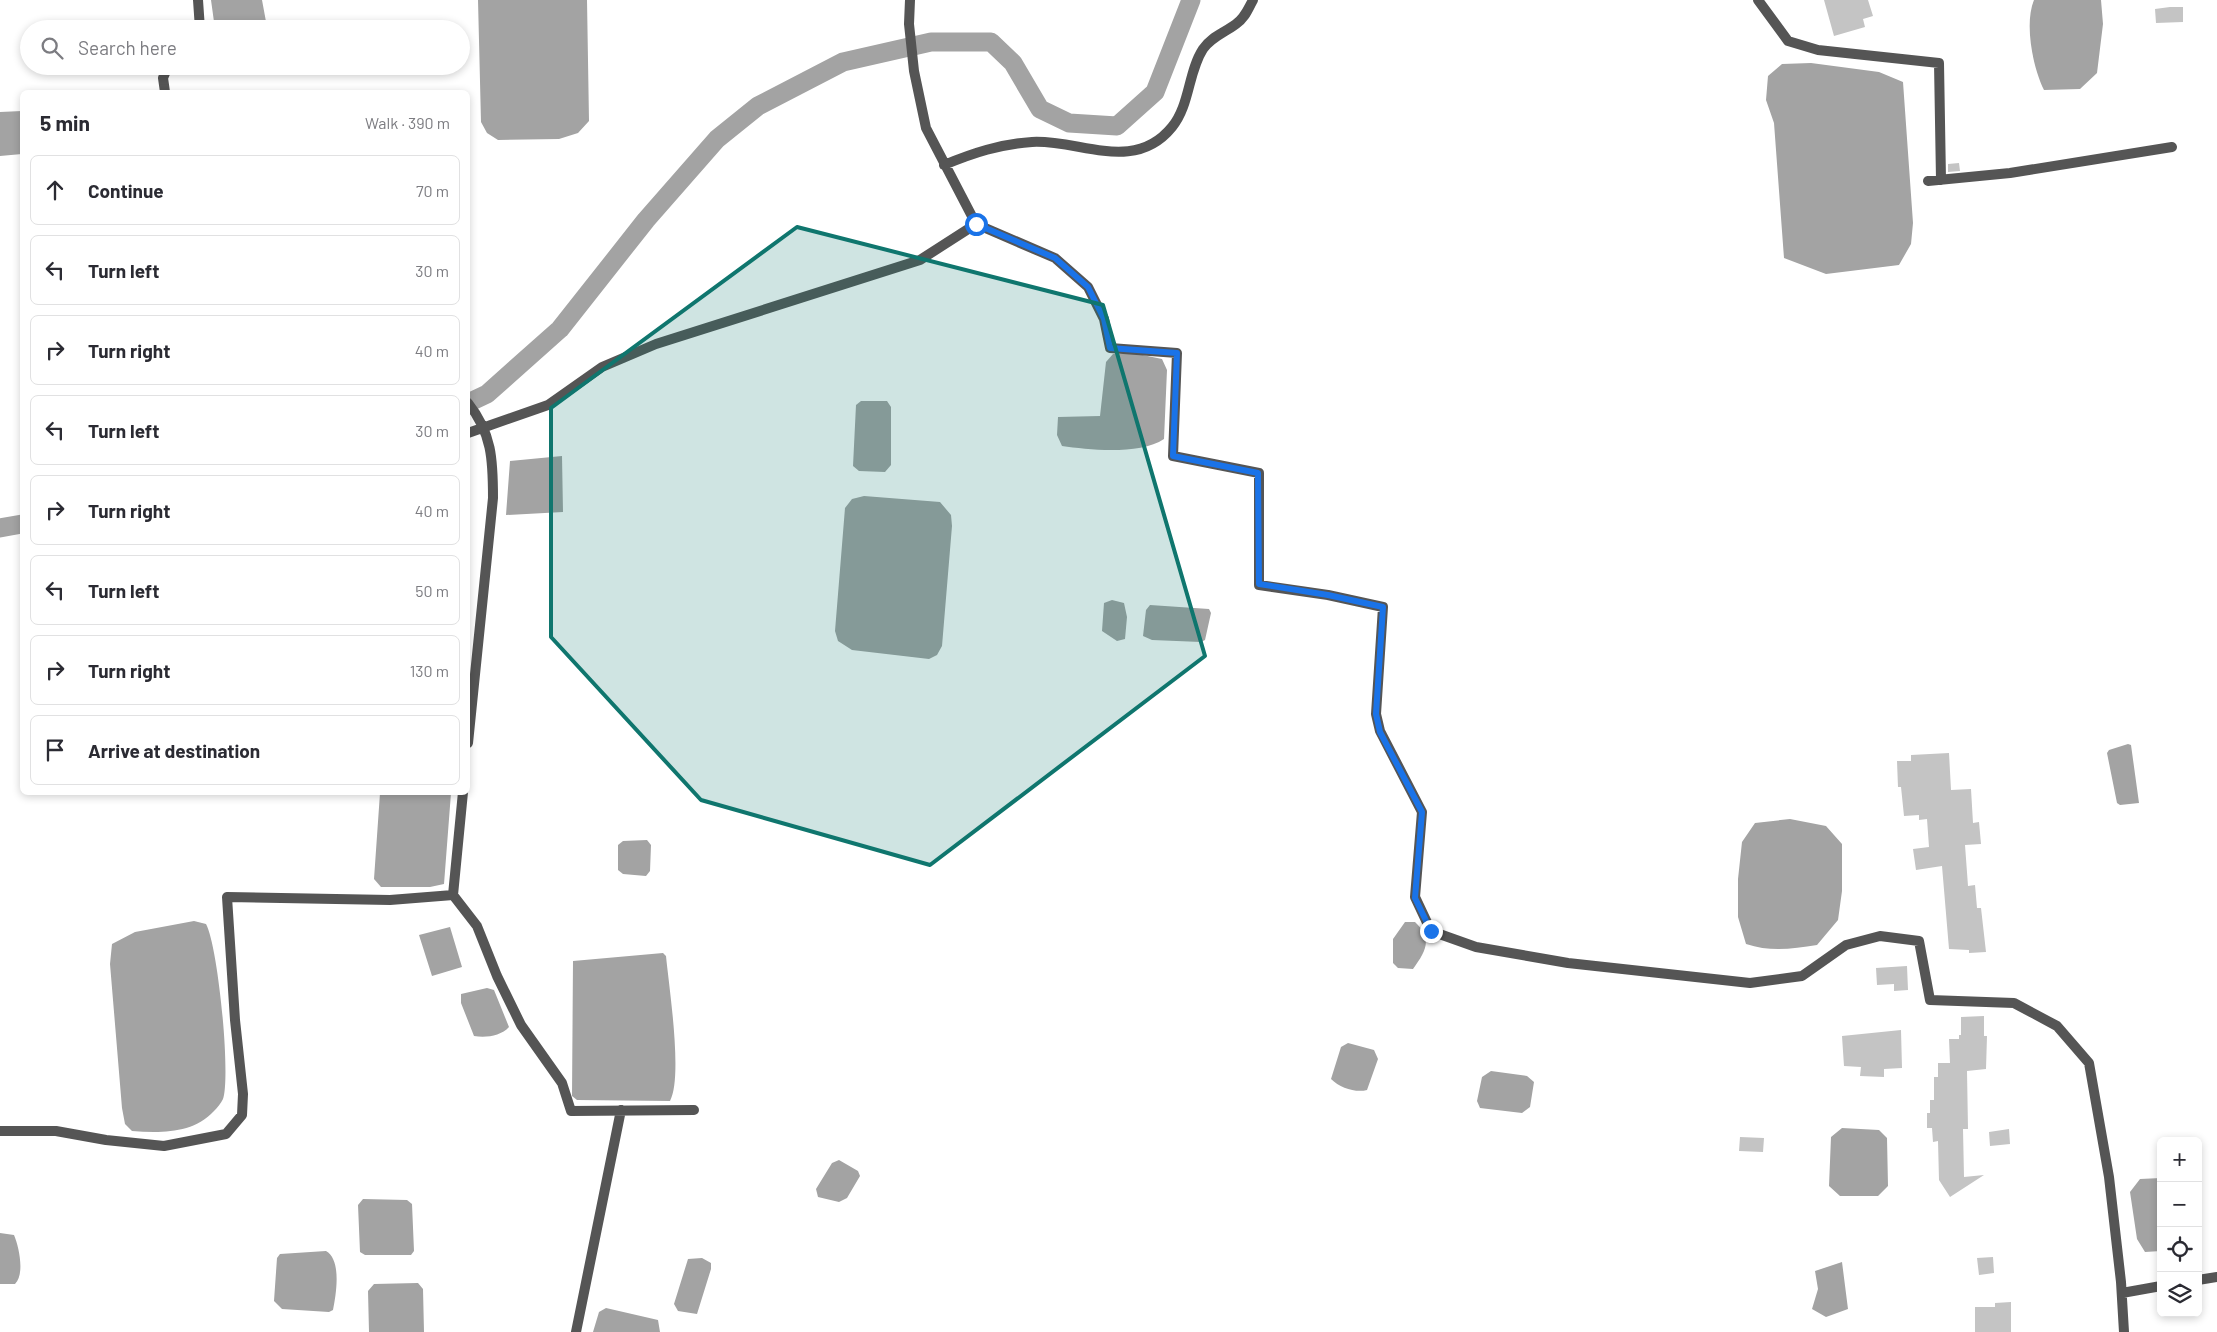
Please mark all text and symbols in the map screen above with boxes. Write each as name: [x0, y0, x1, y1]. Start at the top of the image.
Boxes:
search box: [20, 20, 470, 75]
icon: search: [38, 34, 66, 62]
text: Search here: [78, 36, 177, 59]
text: 5 min: [40, 110, 90, 135]
text: Walk · 390 m: [365, 113, 450, 132]
icon: ahead: [41, 176, 69, 204]
text: Continue: [88, 179, 164, 202]
text: 70 m: [416, 181, 449, 200]
route start: [965, 213, 988, 236]
icon: left: [41, 256, 69, 284]
text: Turn left: [88, 259, 159, 282]
text: 30 m: [415, 261, 449, 280]
icon: right: [41, 336, 69, 364]
text: Turn right: [88, 339, 170, 362]
text: 40 m: [415, 341, 449, 360]
icon: left: [41, 416, 69, 444]
text: Turn left: [88, 419, 159, 442]
text: 30 m: [415, 421, 449, 440]
icon: right: [41, 496, 69, 524]
text: Turn right: [88, 499, 170, 522]
text: 40 m: [415, 501, 449, 520]
icon: left: [41, 576, 69, 604]
text: Turn left: [88, 579, 159, 602]
text: 50 m: [415, 581, 449, 600]
icon: right: [41, 656, 69, 684]
text: Turn right: [88, 659, 170, 682]
text: 130 m: [410, 661, 449, 680]
icon: arrive: [41, 736, 69, 764]
text: Arrive at destination: [88, 739, 260, 762]
route end: [1420, 920, 1443, 943]
map controls: [2157, 1137, 2202, 1317]
button: +: [2157, 1137, 2202, 1182]
button: −: [2157, 1182, 2202, 1227]
button: locate: [2157, 1227, 2202, 1272]
button: layers: [2157, 1272, 2202, 1317]

